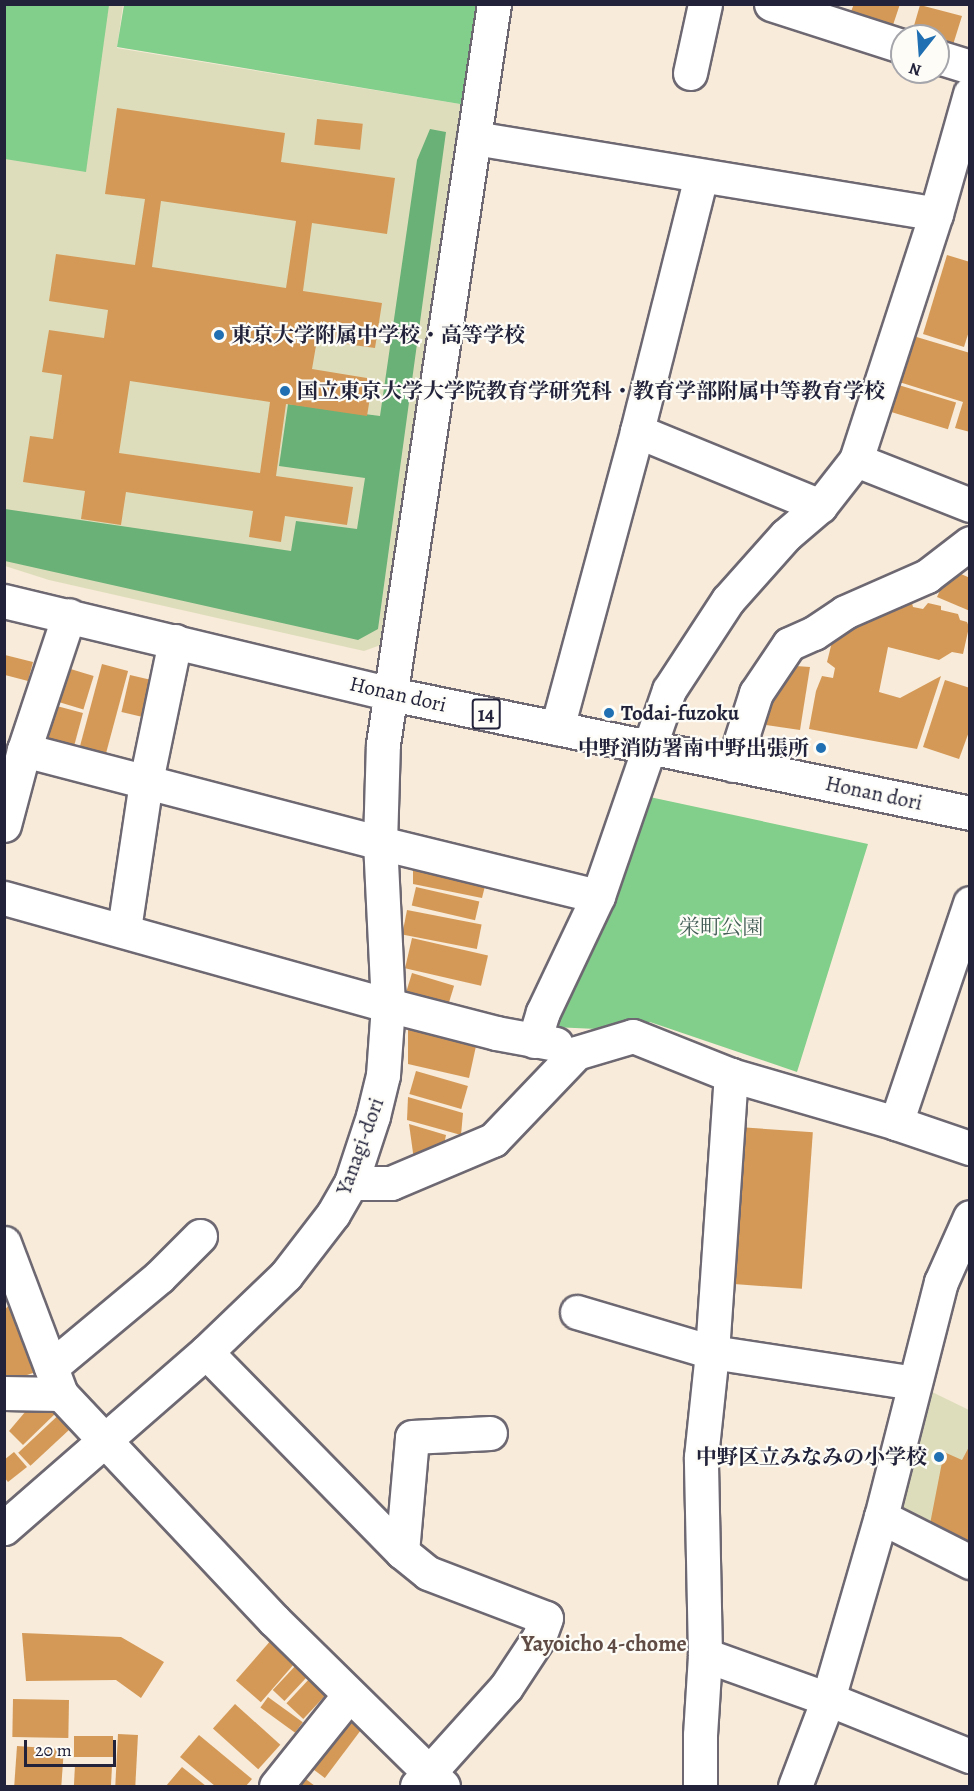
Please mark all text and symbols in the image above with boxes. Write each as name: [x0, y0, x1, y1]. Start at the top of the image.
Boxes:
north arrow: [890, 24, 950, 84]
text: N: [907, 57, 924, 82]
place label: 東京大学附属中学校・高等学校: [231, 322, 525, 348]
marker: 東京大学附属中学校・高等学校: [212, 328, 226, 342]
place label: 国立東京大学大学院教育学研究科・教育学部附属中等教育学校: [297, 378, 885, 404]
marker: 国立東京大学大学院教育学研究科・教育学部附属中等教育学校: [278, 384, 292, 398]
street label: Honan dori: [347, 671, 449, 717]
road number: 14: [471, 697, 501, 731]
place label: Todai-fuzoku: [621, 700, 739, 726]
marker: Todai-fuzoku: [602, 706, 616, 720]
place label: 中野消防署南中野出張所: [578, 735, 809, 761]
marker: 中野消防署南中野出張所: [814, 741, 828, 755]
street label: Honan dori: [823, 770, 925, 816]
park label: 栄町公園: [679, 914, 763, 940]
street label: Yanagi-dori: [331, 1094, 389, 1198]
place label: 中野区立みなみの小学校: [696, 1444, 927, 1470]
marker: 中野区立みなみの小学校: [932, 1450, 946, 1464]
district label: Yayoicho 4-chome: [521, 1632, 687, 1658]
scale bar: [27, 1728, 118, 1766]
text: 20 m: [35, 1738, 72, 1762]

